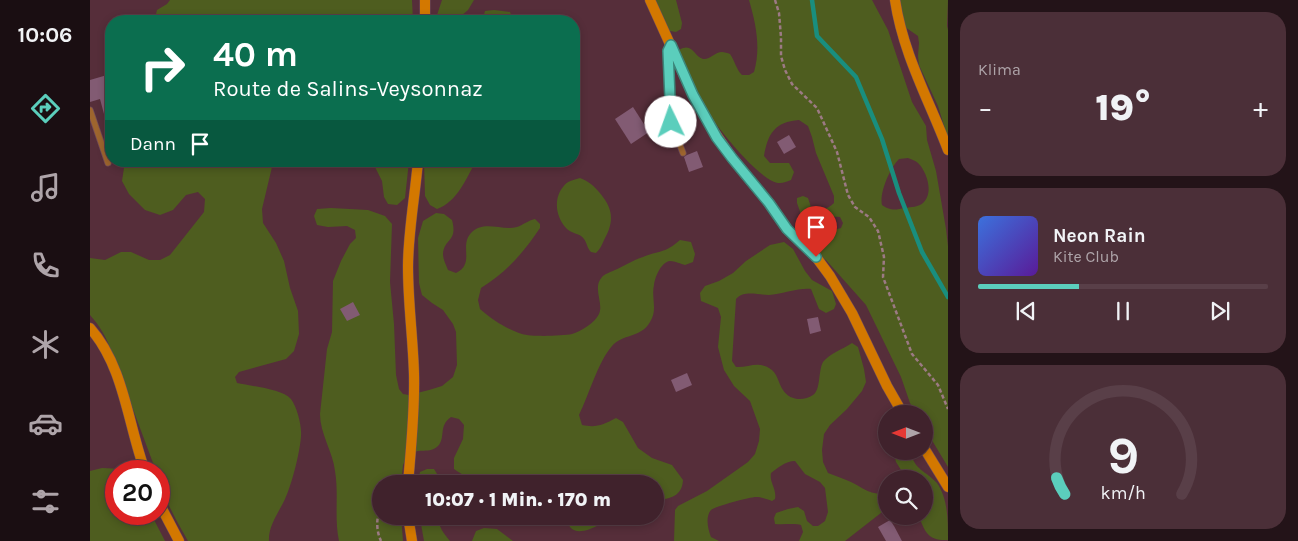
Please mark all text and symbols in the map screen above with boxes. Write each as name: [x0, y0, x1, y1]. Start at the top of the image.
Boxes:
text: 10:06: [18, 22, 72, 48]
text: 40 m: [213, 34, 298, 75]
icon: right: [130, 35, 195, 100]
text: Klima: [978, 60, 1021, 79]
text: Route de Salins-Veysonnaz: [213, 76, 483, 102]
text: 19°: [1095, 85, 1151, 130]
icon: directions: [28, 91, 63, 126]
text: −: [978, 91, 993, 124]
text: +: [1253, 91, 1268, 124]
position arrow: [644, 95, 696, 147]
icon: arrive: [186, 130, 214, 158]
text: Dann: [130, 133, 176, 155]
icon: music: [28, 170, 63, 205]
pin: [795, 206, 837, 257]
icon: arrive: [802, 213, 830, 241]
text: Neon Rain: [1053, 225, 1146, 247]
text: Kite Club: [1053, 247, 1119, 266]
icon: phone: [28, 248, 63, 283]
icon: previous: [1012, 297, 1040, 325]
icon: pause: [1109, 297, 1137, 325]
icon: next: [1206, 297, 1234, 325]
icon: climate: [28, 327, 63, 362]
north arrow: [878, 405, 932, 460]
map controls: [878, 405, 933, 525]
icon: car: [28, 406, 63, 441]
text: 9: [1107, 425, 1139, 486]
speed limit sign: 20: [105, 460, 170, 525]
button: search: [878, 470, 933, 525]
text: km/h: [1100, 483, 1146, 504]
icon: filters: [28, 484, 63, 519]
text: 10:07 · 1 Min. · 170 m: [425, 489, 611, 511]

